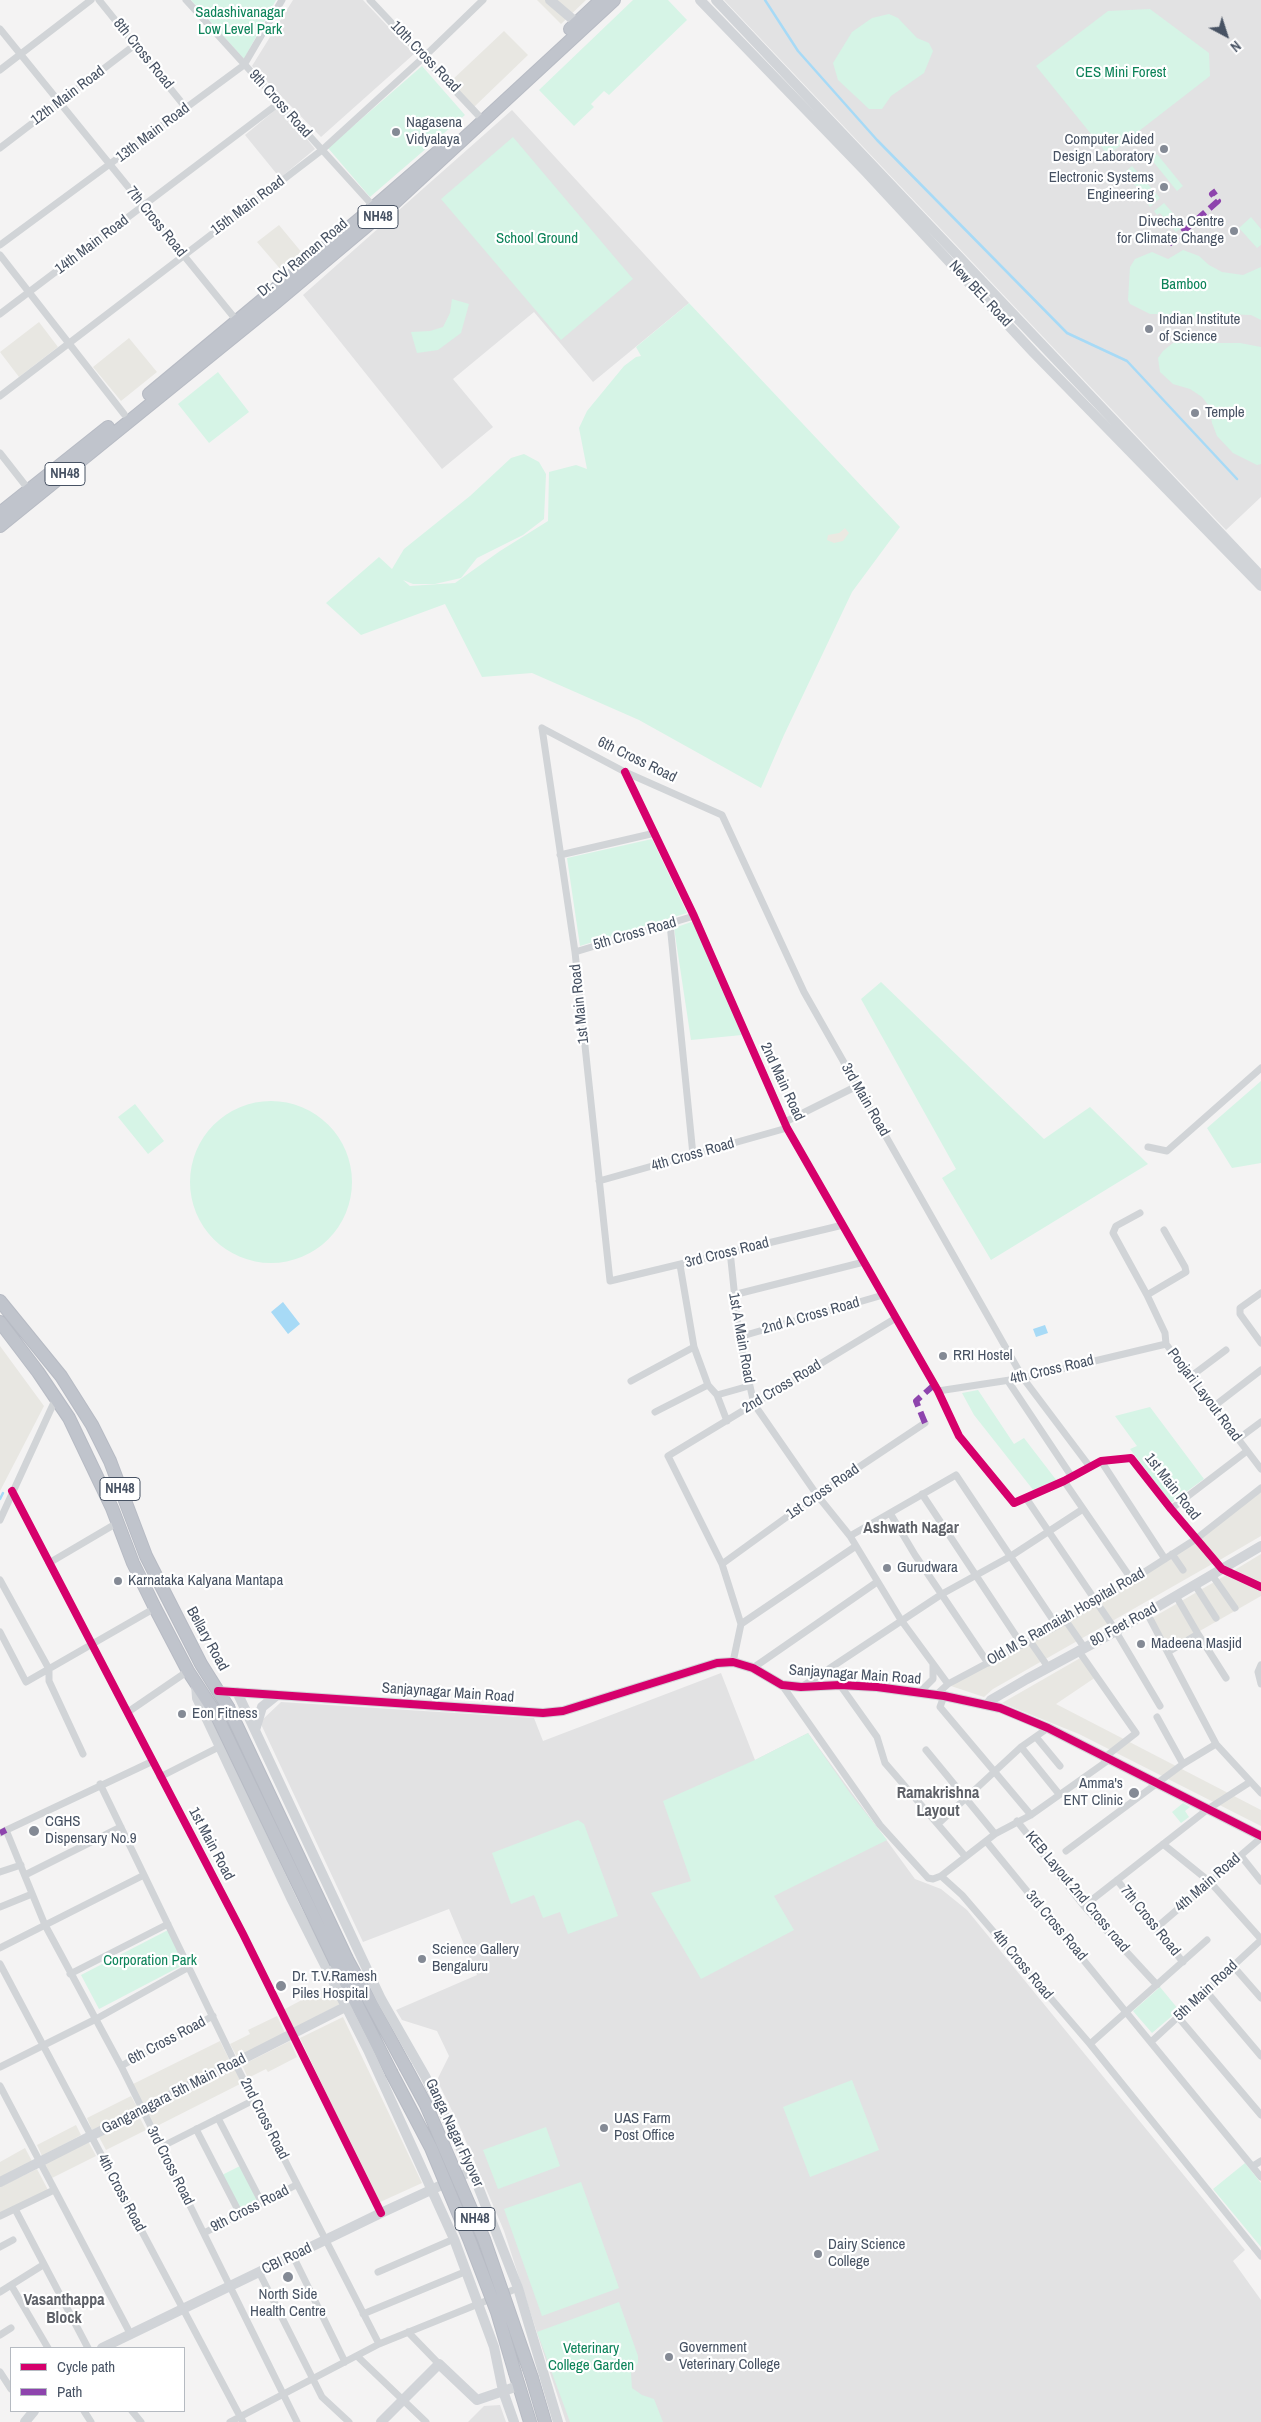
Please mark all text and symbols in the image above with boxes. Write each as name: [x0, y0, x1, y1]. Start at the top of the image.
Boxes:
park label: Sadashivanagar Low Level Park: [195, 4, 285, 39]
north arrow: [1201, 10, 1251, 60]
street label: 8th Cross Road: [109, 15, 177, 93]
street label: 10th Cross Road: [386, 18, 464, 96]
text: N: [1227, 37, 1245, 56]
street label: 12th Main Road: [28, 62, 108, 130]
park label: CES Mini Forest: [1076, 64, 1166, 82]
street label: 9th Cross Road: [245, 66, 315, 142]
street label: 13th Main Road: [113, 99, 193, 167]
place label: Nagasena Vidyalaya: [406, 114, 462, 149]
marker: Nagasena Vidyalaya: [390, 126, 402, 138]
place label: Computer Aided Design Laboratory: [1053, 131, 1154, 166]
marker: Computer Aided Design Laboratory: [1158, 143, 1170, 155]
place label: Electronic Systems Engineering: [1049, 169, 1154, 204]
street label: 15th Main Road: [208, 172, 288, 240]
marker: Electronic Systems Engineering: [1158, 181, 1170, 193]
street label: 7th Cross Road: [122, 183, 190, 261]
road number: NH48: [358, 206, 398, 228]
street label: 14th Main Road: [52, 211, 132, 279]
place label: Divecha Centre for Climate Change: [1117, 213, 1224, 248]
street label: Dr. CV Raman Road: [254, 215, 352, 301]
marker: Divecha Centre for Climate Change: [1228, 225, 1240, 237]
park label: School Ground: [496, 230, 578, 248]
street label: New BEL Road: [945, 257, 1015, 331]
park label: Bamboo: [1161, 276, 1207, 294]
place label: Indian Institute of Science: [1159, 311, 1240, 346]
marker: Indian Institute of Science: [1143, 323, 1155, 335]
place label: Temple: [1205, 404, 1245, 422]
marker: Temple: [1189, 407, 1201, 419]
road number: NH48: [45, 462, 85, 486]
street label: 6th Cross Road: [595, 733, 679, 787]
street label: 5th Cross Road: [591, 914, 679, 954]
street label: 1st Main Road: [567, 963, 593, 1045]
street label: 2nd Main Road: [756, 1040, 808, 1124]
street label: 3rd Main Road: [837, 1060, 893, 1140]
street label: 4th Cross Road: [649, 1135, 737, 1175]
street label: 3rd Cross Road: [683, 1234, 771, 1272]
street label: 1st A Main Road: [724, 1291, 758, 1385]
street label: 2nd A Cross Road: [760, 1293, 862, 1339]
street label: Poojari Layout Road: [1163, 1345, 1245, 1445]
place label: RRI Hostel: [953, 1347, 1012, 1365]
marker: RRI Hostel: [937, 1350, 949, 1362]
street label: 4th Cross Road: [1008, 1352, 1096, 1388]
street label: 2nd Cross Road: [739, 1356, 825, 1418]
street label: 1st Main Road: [1140, 1450, 1204, 1524]
street label: 1st Cross Road: [783, 1460, 863, 1524]
road number: NH48: [100, 1478, 140, 1500]
district label: Ashwath Nagar: [863, 1519, 959, 1539]
place label: Gurudwara: [897, 1559, 958, 1577]
marker: Gurudwara: [881, 1562, 893, 1574]
street label: Old M S Ramaiah Hospital Road: [984, 1564, 1148, 1670]
place label: Karnataka Kalyana Mantapa: [128, 1572, 283, 1590]
marker: Karnataka Kalyana Mantapa: [112, 1575, 124, 1587]
street label: 80 Feet Road: [1087, 1599, 1161, 1651]
street label: Bellary Road: [182, 1604, 232, 1674]
place label: Madeena Masjid: [1151, 1635, 1242, 1653]
marker: Madeena Masjid: [1135, 1638, 1147, 1650]
street label: Sanjaynagar Main Road: [788, 1661, 922, 1689]
street label: Sanjaynagar Main Road: [381, 1679, 515, 1707]
place label: Eon Fitness: [192, 1705, 258, 1723]
marker: Eon Fitness: [176, 1708, 188, 1720]
place label: Amma's ENT Clinic: [1064, 1775, 1123, 1810]
district label: Ramakrishna Layout: [897, 1784, 979, 1822]
marker: Amma's ENT Clinic: [1127, 1786, 1141, 1800]
street label: 1st Main Road: [184, 1804, 238, 1884]
place label: CGHS Dispensary No.9: [45, 1813, 137, 1848]
marker: CGHS Dispensary No.9: [27, 1824, 41, 1838]
street label: KEB Layout 2nd Cross road: [1021, 1828, 1133, 1956]
street label: 4th Main Road: [1172, 1850, 1244, 1916]
street label: 7th Cross Road: [1116, 1882, 1184, 1960]
street label: 3rd Cross Road: [1021, 1887, 1091, 1965]
street label: 4th Cross Road: [988, 1926, 1056, 2004]
place label: Science Gallery Bengaluru: [432, 1941, 519, 1976]
park label: Corporation Park: [103, 1952, 197, 1970]
marker: Science Gallery Bengaluru: [416, 1953, 428, 1965]
street label: 5th Main Road: [1170, 1957, 1242, 2025]
place label: Dr. T.V.Ramesh Piles Hospital: [292, 1968, 377, 2003]
marker: Dr. T.V.Ramesh Piles Hospital: [274, 1979, 288, 1993]
street label: 6th Cross Road: [125, 2013, 209, 2069]
street label: Ganganagara 5th Main Road: [99, 2050, 249, 2138]
street label: 2nd Cross Road: [236, 2075, 292, 2163]
street label: Ganga Nagar Flyover: [421, 2076, 487, 2190]
place label: UAS Farm Post Office: [614, 2110, 675, 2145]
marker: UAS Farm Post Office: [598, 2122, 610, 2134]
street label: 3rd Cross Road: [142, 2124, 198, 2208]
street label: 4th Cross Road: [93, 2151, 149, 2235]
street label: 9th Cross Road: [208, 2182, 292, 2236]
road number: NH48: [455, 2208, 495, 2230]
place label: Dairy Science College: [828, 2236, 905, 2271]
street label: CBI Road: [259, 2239, 315, 2279]
marker: Dairy Science College: [812, 2248, 824, 2260]
marker: North Side Health Centre: [281, 2270, 295, 2284]
place label: North Side Health Centre: [250, 2286, 326, 2321]
district label: Vasanthappa Block: [24, 2291, 104, 2329]
place label: Government Veterinary College: [679, 2339, 780, 2374]
park label: Veterinary College Garden: [548, 2340, 634, 2375]
legend: [10, 2347, 185, 2412]
marker: Government Veterinary College: [663, 2351, 675, 2363]
text: Cycle path: [57, 2356, 115, 2377]
text: Path: [57, 2381, 82, 2402]

